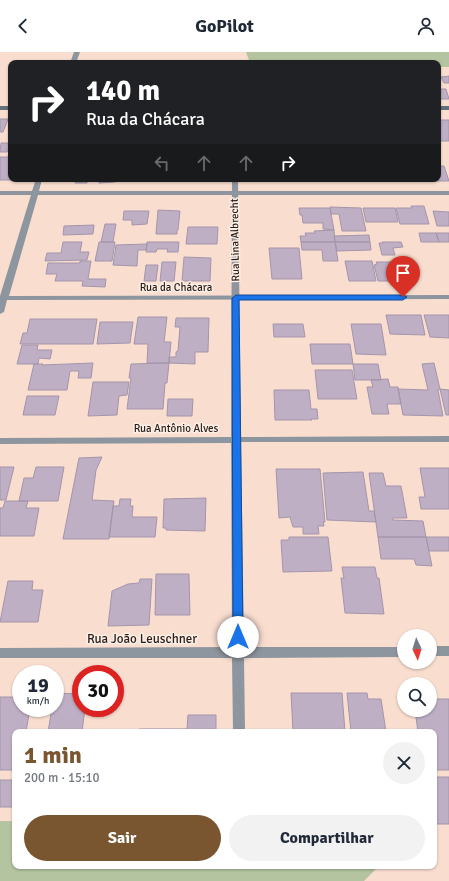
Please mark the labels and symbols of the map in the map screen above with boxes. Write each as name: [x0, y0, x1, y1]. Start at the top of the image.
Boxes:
street label: Rua Lina Albrecht: [228, 198, 242, 282]
pin: [386, 256, 420, 297]
street label: Rua da Chácara: [140, 281, 213, 294]
street label: Rua Antônio Alves: [134, 422, 218, 435]
position arrow: [217, 616, 259, 658]
north arrow: [397, 629, 437, 669]
street label: Rua João Leuschner: [87, 631, 197, 647]
speed limit sign: 30: [72, 665, 124, 717]

